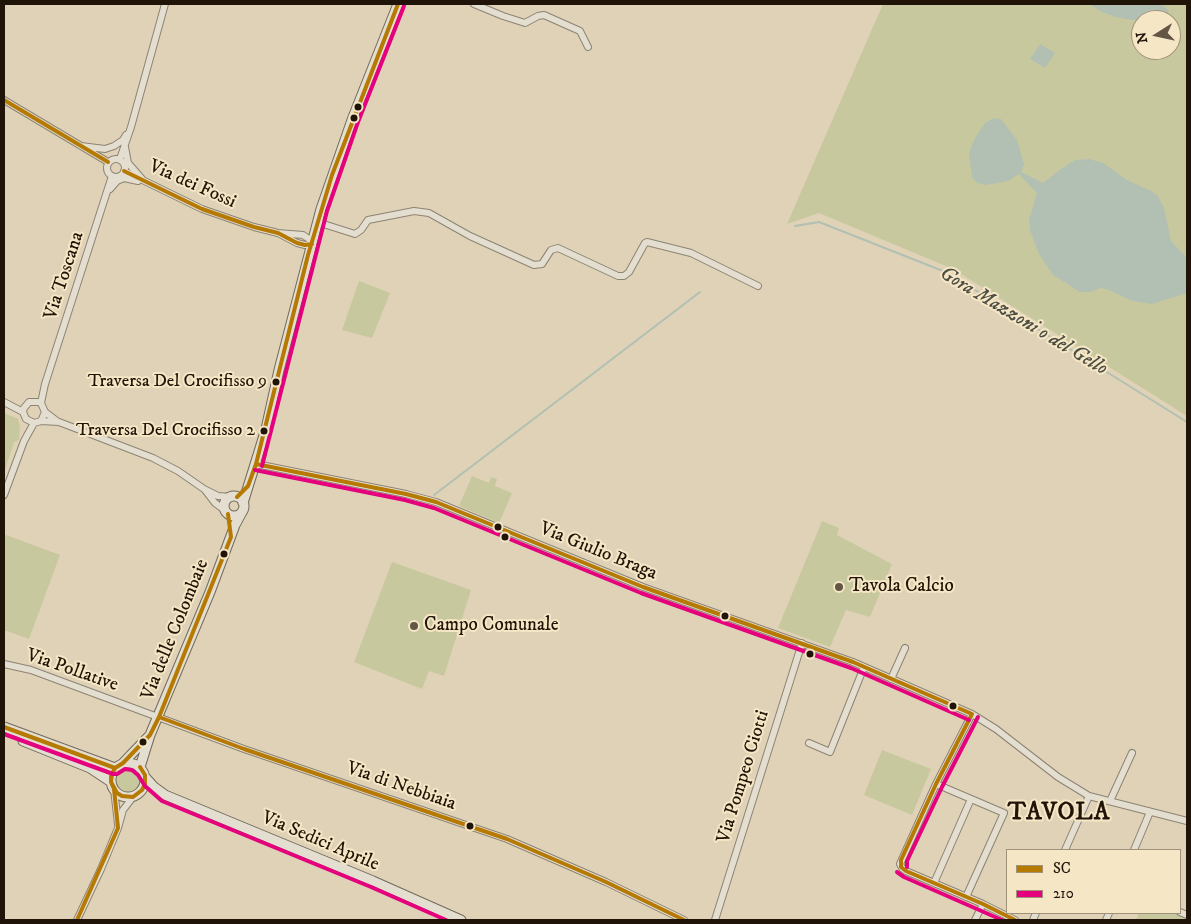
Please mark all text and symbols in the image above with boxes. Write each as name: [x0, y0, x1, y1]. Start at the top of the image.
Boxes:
north arrow: [1131, 10, 1181, 60]
text: N: [1132, 30, 1152, 45]
unlabelled marker: [353, 102, 363, 112]
unlabelled marker: [349, 113, 359, 123]
street label: Via dei Fossi: [145, 156, 239, 214]
street label: Via Toscana: [40, 229, 90, 323]
water label: Gora Mazzoni o del Gello: [935, 262, 1111, 382]
place label: Traversa Del Crocifisso 9: [88, 371, 267, 393]
marker: Traversa Del Crocifisso 9: [271, 377, 281, 387]
place label: Traversa Del Crocifisso 2: [76, 420, 255, 442]
marker: Traversa Del Crocifisso 2: [259, 426, 269, 436]
street label: Via Giulio Braga: [536, 518, 660, 586]
unlabelled marker: [493, 522, 503, 532]
unlabelled marker: [500, 532, 510, 542]
unlabelled marker: [219, 549, 229, 559]
street label: Via delle Colombaie: [137, 556, 215, 704]
place label: Tavola Calcio: [849, 576, 954, 598]
marker: Tavola Calcio: [833, 581, 845, 593]
unlabelled marker: [720, 611, 730, 621]
place label: Campo Comunale: [424, 615, 559, 637]
marker: Campo Comunale: [408, 620, 420, 632]
street label: Via Pollative: [23, 645, 121, 697]
unlabelled marker: [805, 649, 815, 659]
unlabelled marker: [948, 701, 958, 711]
street label: Via Pompeo Ciotti: [713, 708, 775, 846]
unlabelled marker: [138, 737, 148, 747]
street label: Via di Nebbiaia: [343, 758, 459, 816]
district label: TAVOLA: [1007, 800, 1111, 828]
street label: Via Sedici Aprile: [258, 807, 382, 877]
unlabelled marker: [465, 821, 475, 831]
legend: [1006, 849, 1181, 914]
text: SC: [1053, 859, 1071, 878]
text: 210: [1053, 884, 1074, 903]

